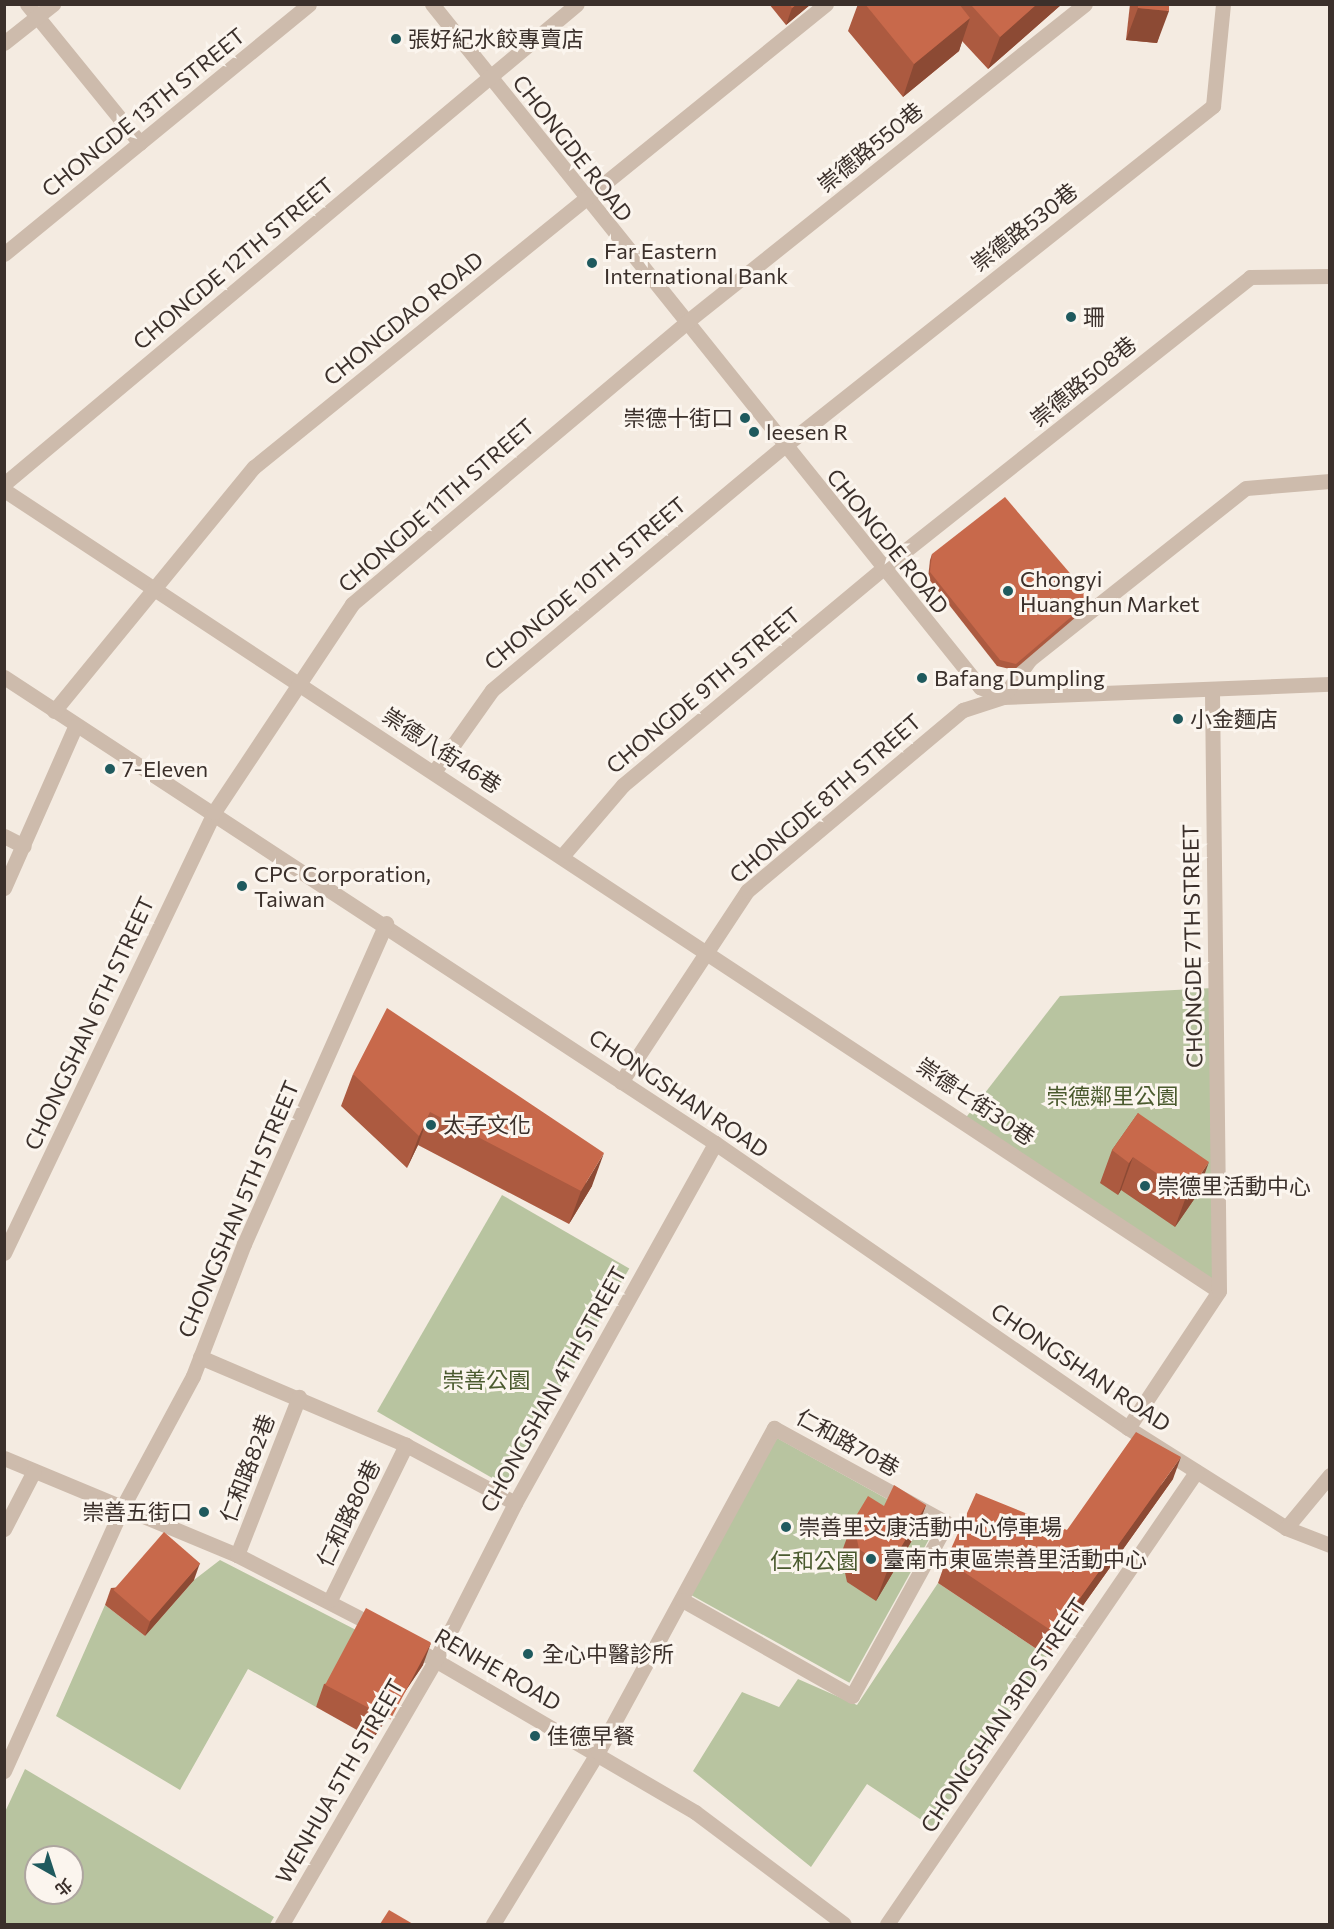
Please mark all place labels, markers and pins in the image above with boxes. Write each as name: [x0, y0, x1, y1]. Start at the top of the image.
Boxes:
place label: 張好紀水餃專賣店: [408, 26, 584, 52]
marker: 張好紀水餃專賣店: [389, 32, 403, 46]
place label: Far Eastern International Bank: [604, 237, 788, 288]
marker: Far Eastern International Bank: [585, 256, 599, 270]
place label: 珊: [1083, 304, 1105, 330]
marker: 珊: [1064, 310, 1078, 324]
place label: 崇德十街口: [623, 405, 733, 431]
marker: 崇德十街口: [738, 411, 752, 425]
place label: leesen R: [766, 419, 848, 445]
marker: leesen R: [747, 425, 761, 439]
place label: Chongyi Huanghun Market: [1020, 565, 1200, 616]
marker: Chongyi Huanghun Market: [1001, 584, 1015, 598]
place label: Bafang Dumpling: [934, 665, 1105, 691]
marker: Bafang Dumpling: [915, 671, 929, 685]
place label: 小金麵店: [1190, 706, 1278, 732]
marker: 小金麵店: [1171, 712, 1185, 726]
place label: 7-Eleven: [122, 756, 208, 782]
marker: 7-Eleven: [103, 762, 117, 776]
place label: CPC Corporation, Taiwan: [254, 860, 431, 912]
marker: CPC Corporation, Taiwan: [235, 879, 249, 893]
place label: 太子文化: [443, 1112, 531, 1138]
marker: 太子文化: [424, 1118, 438, 1132]
place label: 崇德里活動中心: [1157, 1173, 1311, 1199]
marker: 崇德里活動中心: [1138, 1179, 1152, 1193]
place label: 崇善五街口: [82, 1499, 192, 1525]
marker: 崇善五街口: [197, 1505, 211, 1519]
place label: 崇善里文康活動中心停車場: [798, 1514, 1062, 1540]
marker: 崇善里文康活動中心停車場: [779, 1520, 793, 1534]
place label: 臺南市東區崇善里活動中心: [883, 1546, 1147, 1572]
marker: 臺南市東區崇善里活動中心: [864, 1552, 878, 1566]
place label: 全心中醫診所: [542, 1641, 674, 1667]
marker: 全心中醫診所: [519, 1645, 537, 1663]
place label: 佳德早餐: [547, 1723, 635, 1749]
marker: 佳德早餐: [528, 1729, 542, 1743]

